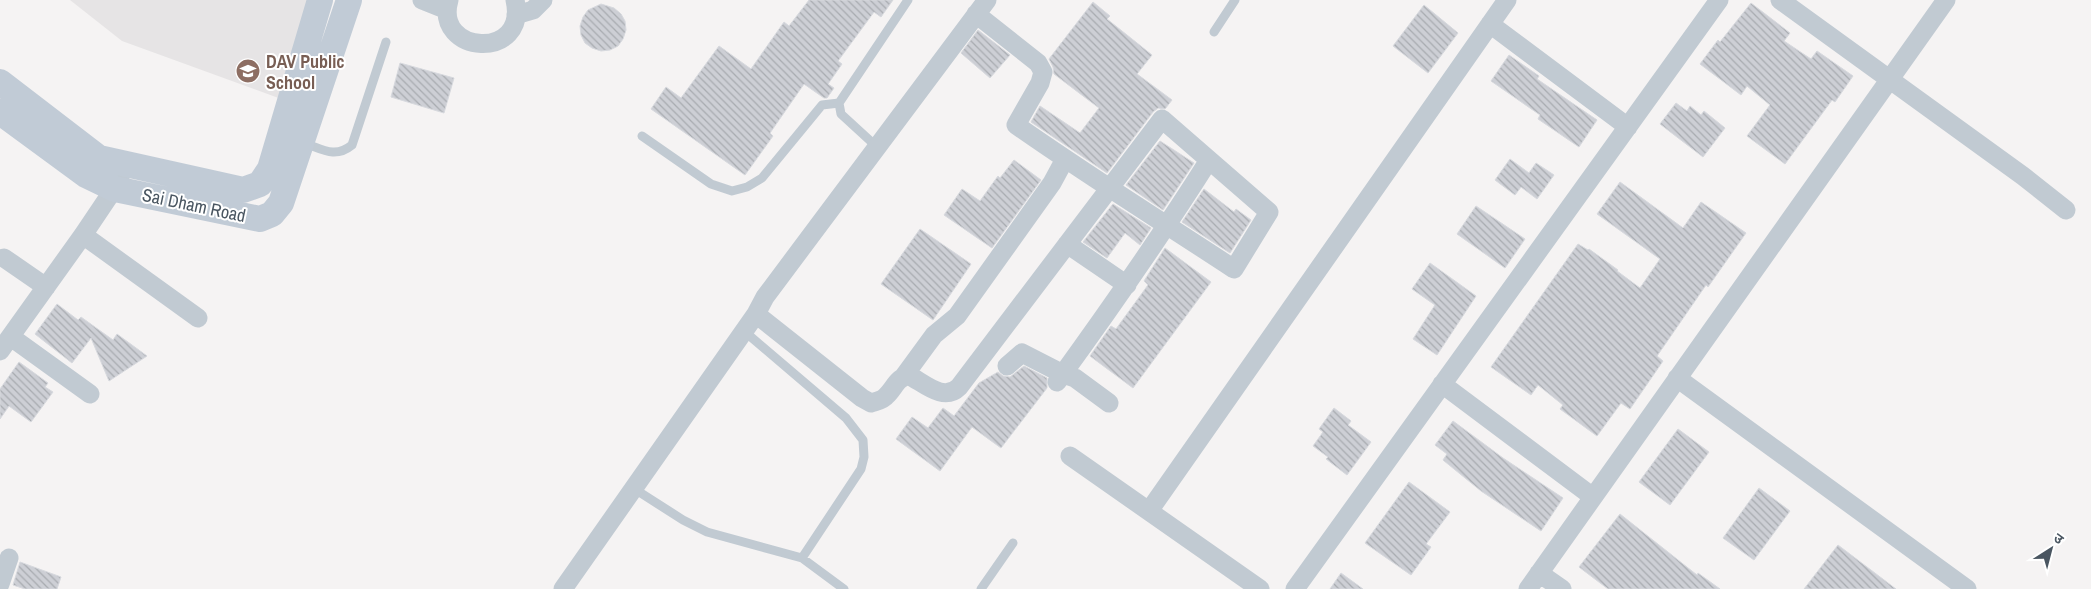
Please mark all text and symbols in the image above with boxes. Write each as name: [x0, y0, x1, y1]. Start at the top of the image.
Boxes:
place label: DAV Public School: [266, 49, 344, 95]
school or university icon: DAV Public School: [235, 58, 261, 84]
street label: Sai Dham Road: [140, 182, 248, 228]
north arrow: [2026, 524, 2076, 574]
text: उ: [2050, 529, 2068, 549]

